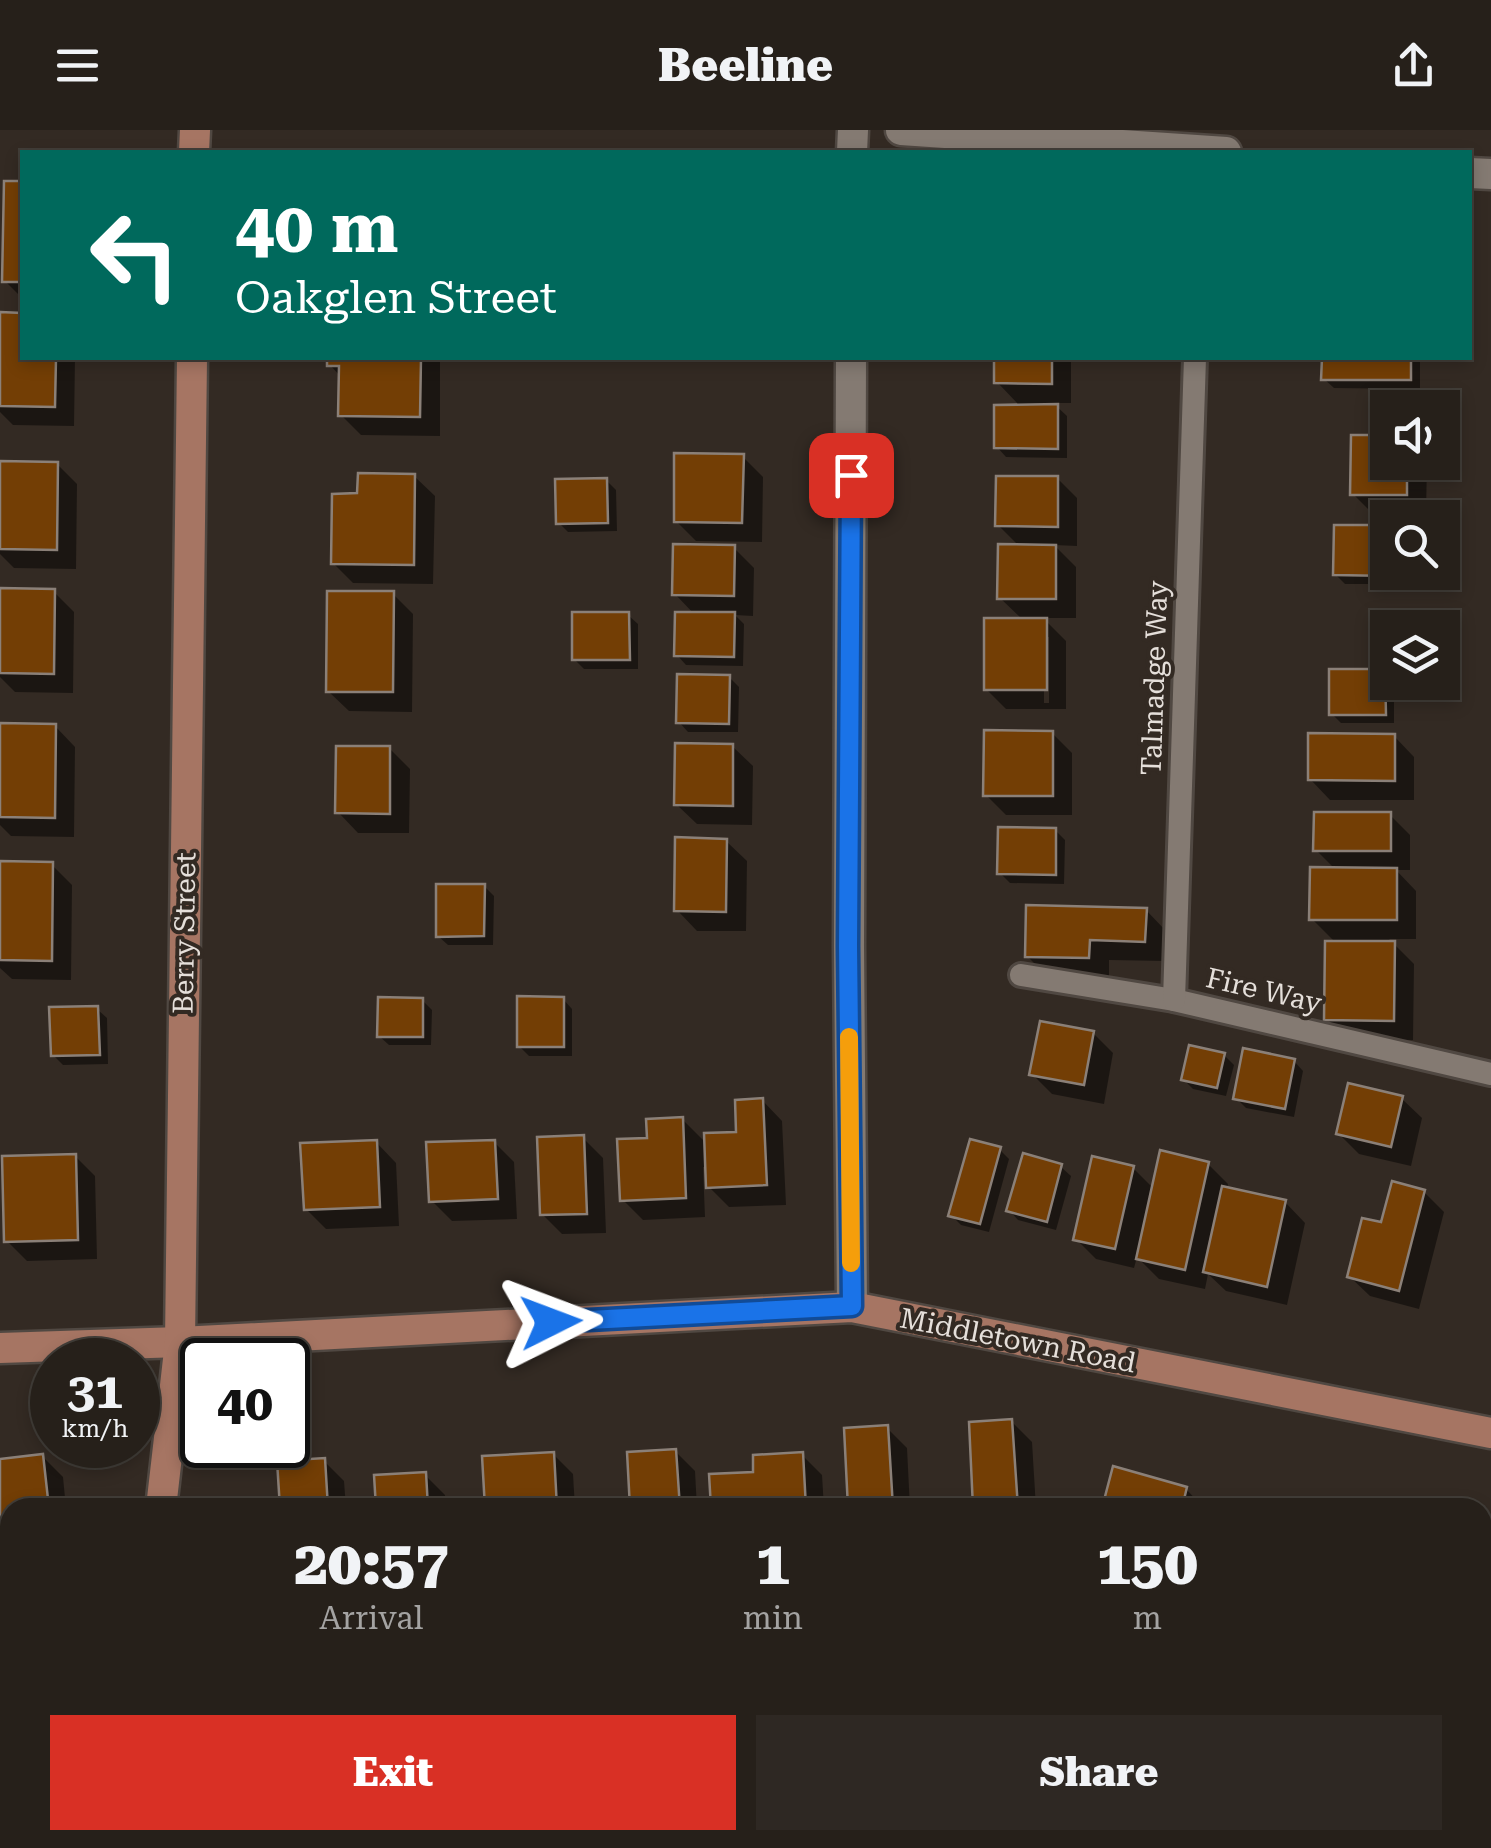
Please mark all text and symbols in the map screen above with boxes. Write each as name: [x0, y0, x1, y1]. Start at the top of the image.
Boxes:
icon: menu: [50, 38, 105, 93]
icon: share: [1386, 38, 1441, 93]
text: Beeline: [658, 39, 833, 92]
text: 40 m: [235, 187, 399, 269]
icon: left: [70, 190, 200, 320]
text: Oakglen Street: [235, 271, 557, 324]
map controls: [1370, 390, 1460, 700]
button: sound: [1370, 390, 1460, 480]
pin: [809, 433, 894, 518]
icon: arrive: [824, 448, 879, 503]
button: search: [1370, 500, 1460, 590]
street label: Talmadge Way: [1135, 580, 1174, 776]
button: layers: [1370, 610, 1460, 700]
street label: Berry Street: [167, 852, 202, 1014]
street label: Fire Way: [1203, 961, 1325, 1020]
position arrow: [499, 1270, 603, 1374]
street label: Middletown Road: [897, 1301, 1139, 1380]
speed limit sign: 40: [180, 1338, 310, 1468]
text: 31: [67, 1362, 123, 1420]
text: km/h: [62, 1414, 128, 1443]
text: 20:57: [294, 1528, 449, 1599]
text: 1: [756, 1528, 790, 1599]
text: 150: [1097, 1528, 1198, 1599]
text: Arrival: [319, 1599, 423, 1637]
text: min: [743, 1599, 803, 1637]
text: m: [1133, 1599, 1162, 1637]
button: Exit: [50, 1715, 736, 1830]
button: Share: [756, 1715, 1442, 1830]

